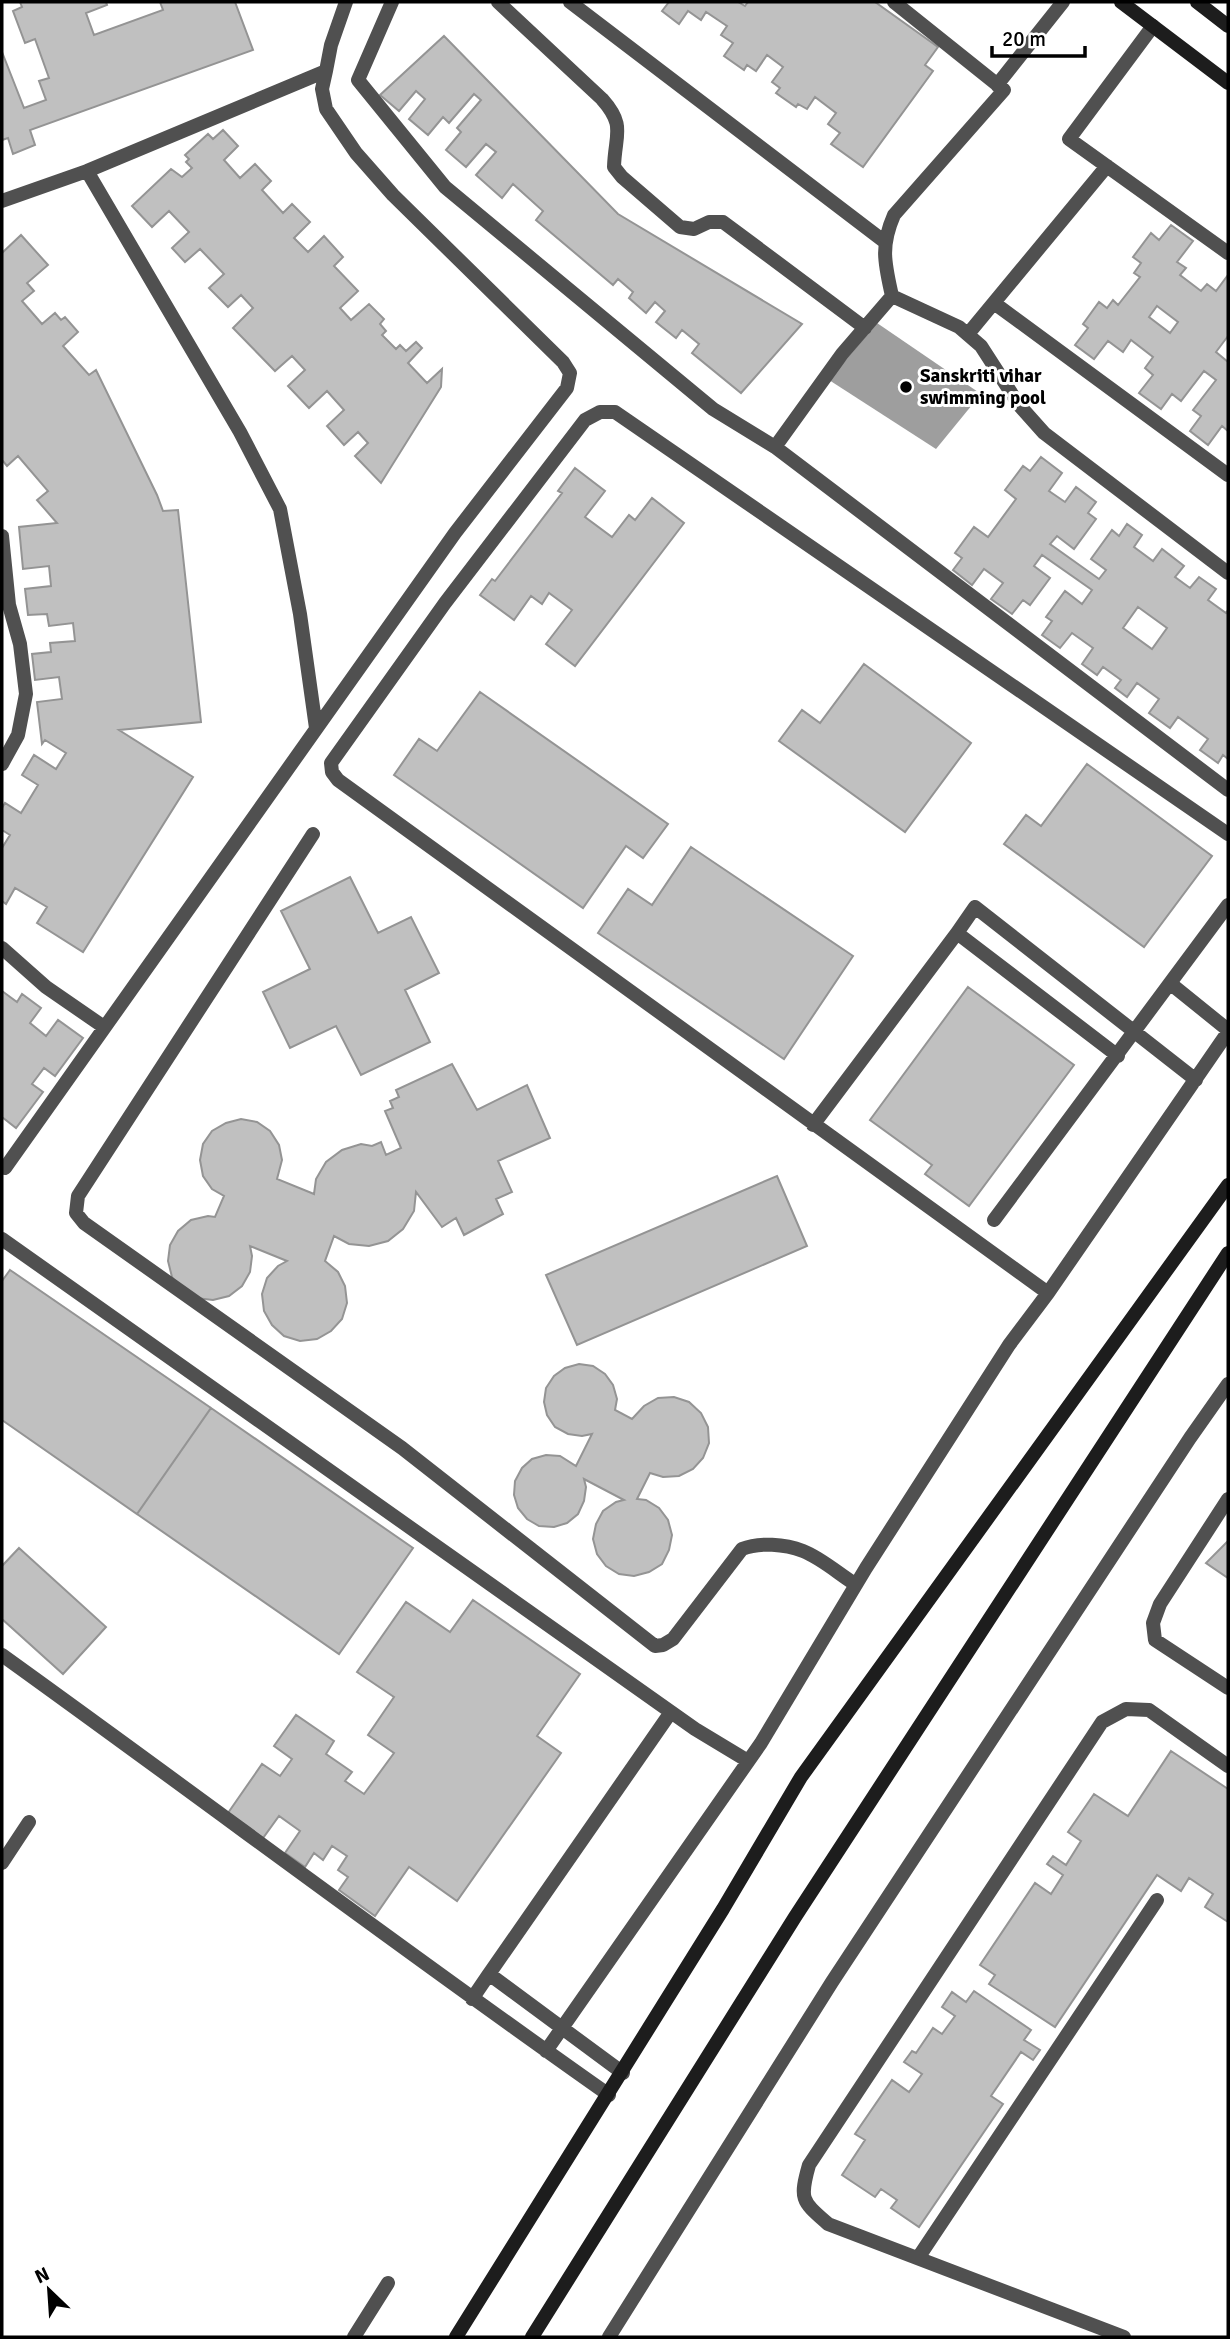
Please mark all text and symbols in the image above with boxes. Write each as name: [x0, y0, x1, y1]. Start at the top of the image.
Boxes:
scale bar: [992, 14, 1085, 58]
text: 20 m: [1002, 26, 1046, 52]
place label: Sanskriti vihar swimming pool: [920, 364, 1046, 410]
marker: Sanskriti vihar swimming pool: [898, 379, 914, 395]
north arrow: [14, 2255, 84, 2325]
text: N: [31, 2262, 53, 2289]

